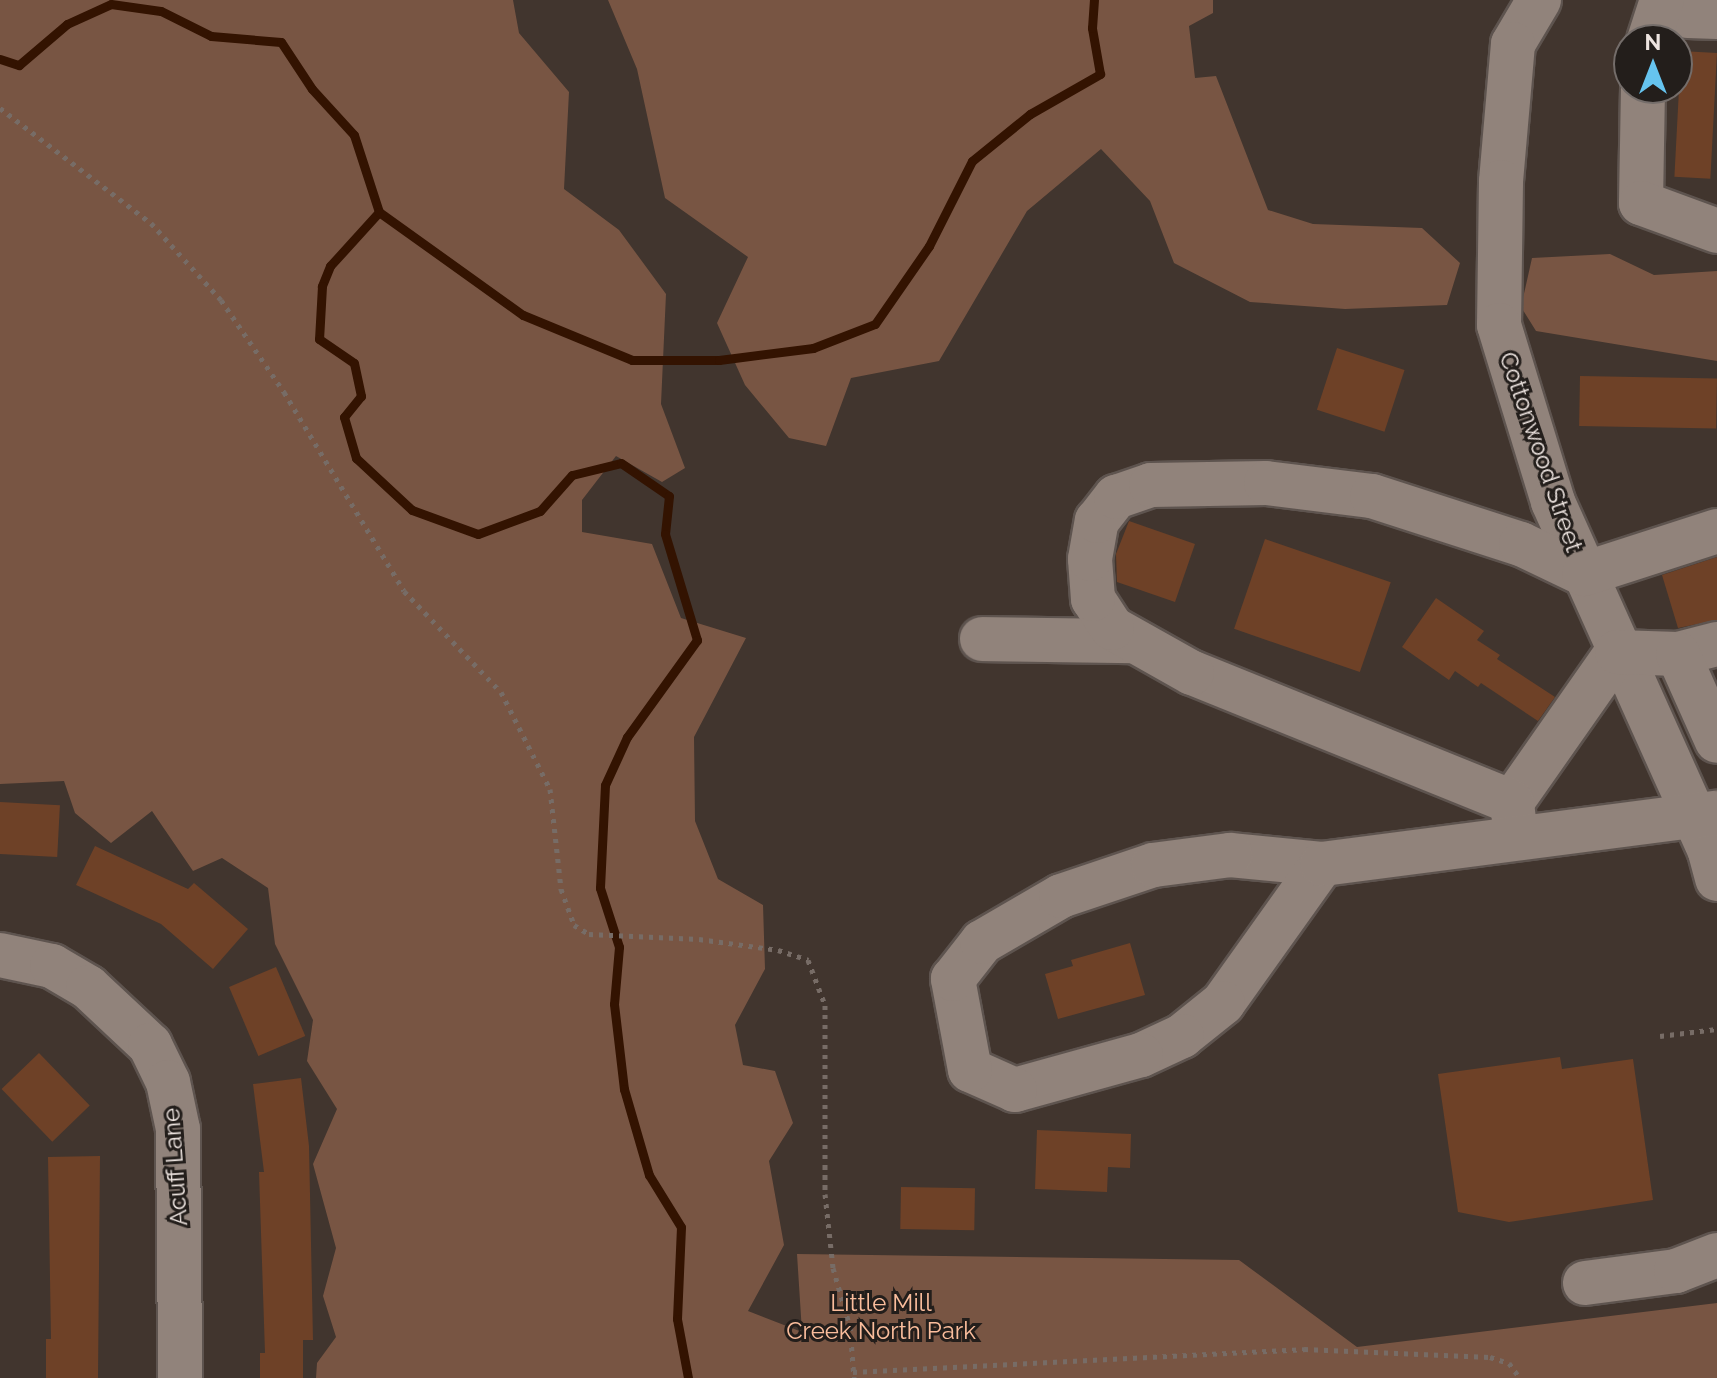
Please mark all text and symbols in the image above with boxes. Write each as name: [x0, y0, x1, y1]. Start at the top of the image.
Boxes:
north arrow: [1613, 24, 1693, 104]
text: N: [1645, 29, 1661, 55]
street label: Cottonwood Street: [1493, 348, 1589, 556]
street label: Acuff Lane: [157, 1107, 193, 1227]
park label: Little Mill Creek North Park: [786, 1289, 976, 1345]

